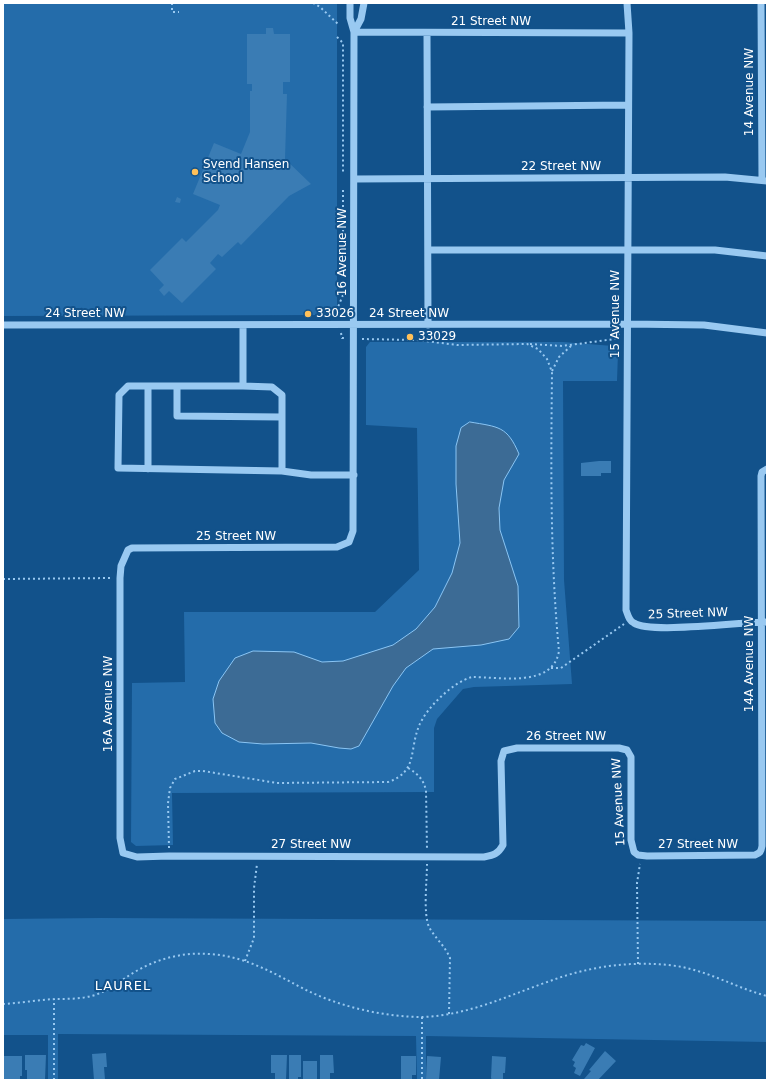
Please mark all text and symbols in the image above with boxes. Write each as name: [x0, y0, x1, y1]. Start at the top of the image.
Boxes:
street label: 21 Street NW: [451, 15, 531, 29]
street label: 14 Avenue NW: [743, 48, 757, 136]
place label: Svend Hansen School: [203, 158, 289, 186]
street label: 22 Street NW: [521, 160, 601, 174]
marker: Svend Hansen School: [190, 167, 200, 177]
street label: 16 Avenue NW: [336, 208, 350, 296]
street label: 15 Avenue NW: [609, 270, 623, 358]
street label: 24 Street NW: [45, 307, 125, 321]
place label: 33026: [316, 307, 354, 321]
street label: 24 Street NW: [369, 307, 449, 321]
marker: 33026: [303, 309, 313, 319]
place label: 33029: [418, 330, 456, 344]
marker: 33029: [405, 332, 415, 342]
street label: 25 Street NW: [196, 530, 276, 544]
street label: 25 Street NW: [648, 605, 728, 623]
street label: 14A Avenue NW: [743, 616, 757, 712]
street label: 16A Avenue NW: [102, 656, 116, 752]
street label: 26 Street NW: [526, 730, 606, 744]
street label: 15 Avenue NW: [609, 758, 629, 846]
street label: 27 Street NW: [271, 838, 351, 852]
street label: 27 Street NW: [658, 838, 738, 852]
district label: LAUREL: [95, 979, 151, 995]

